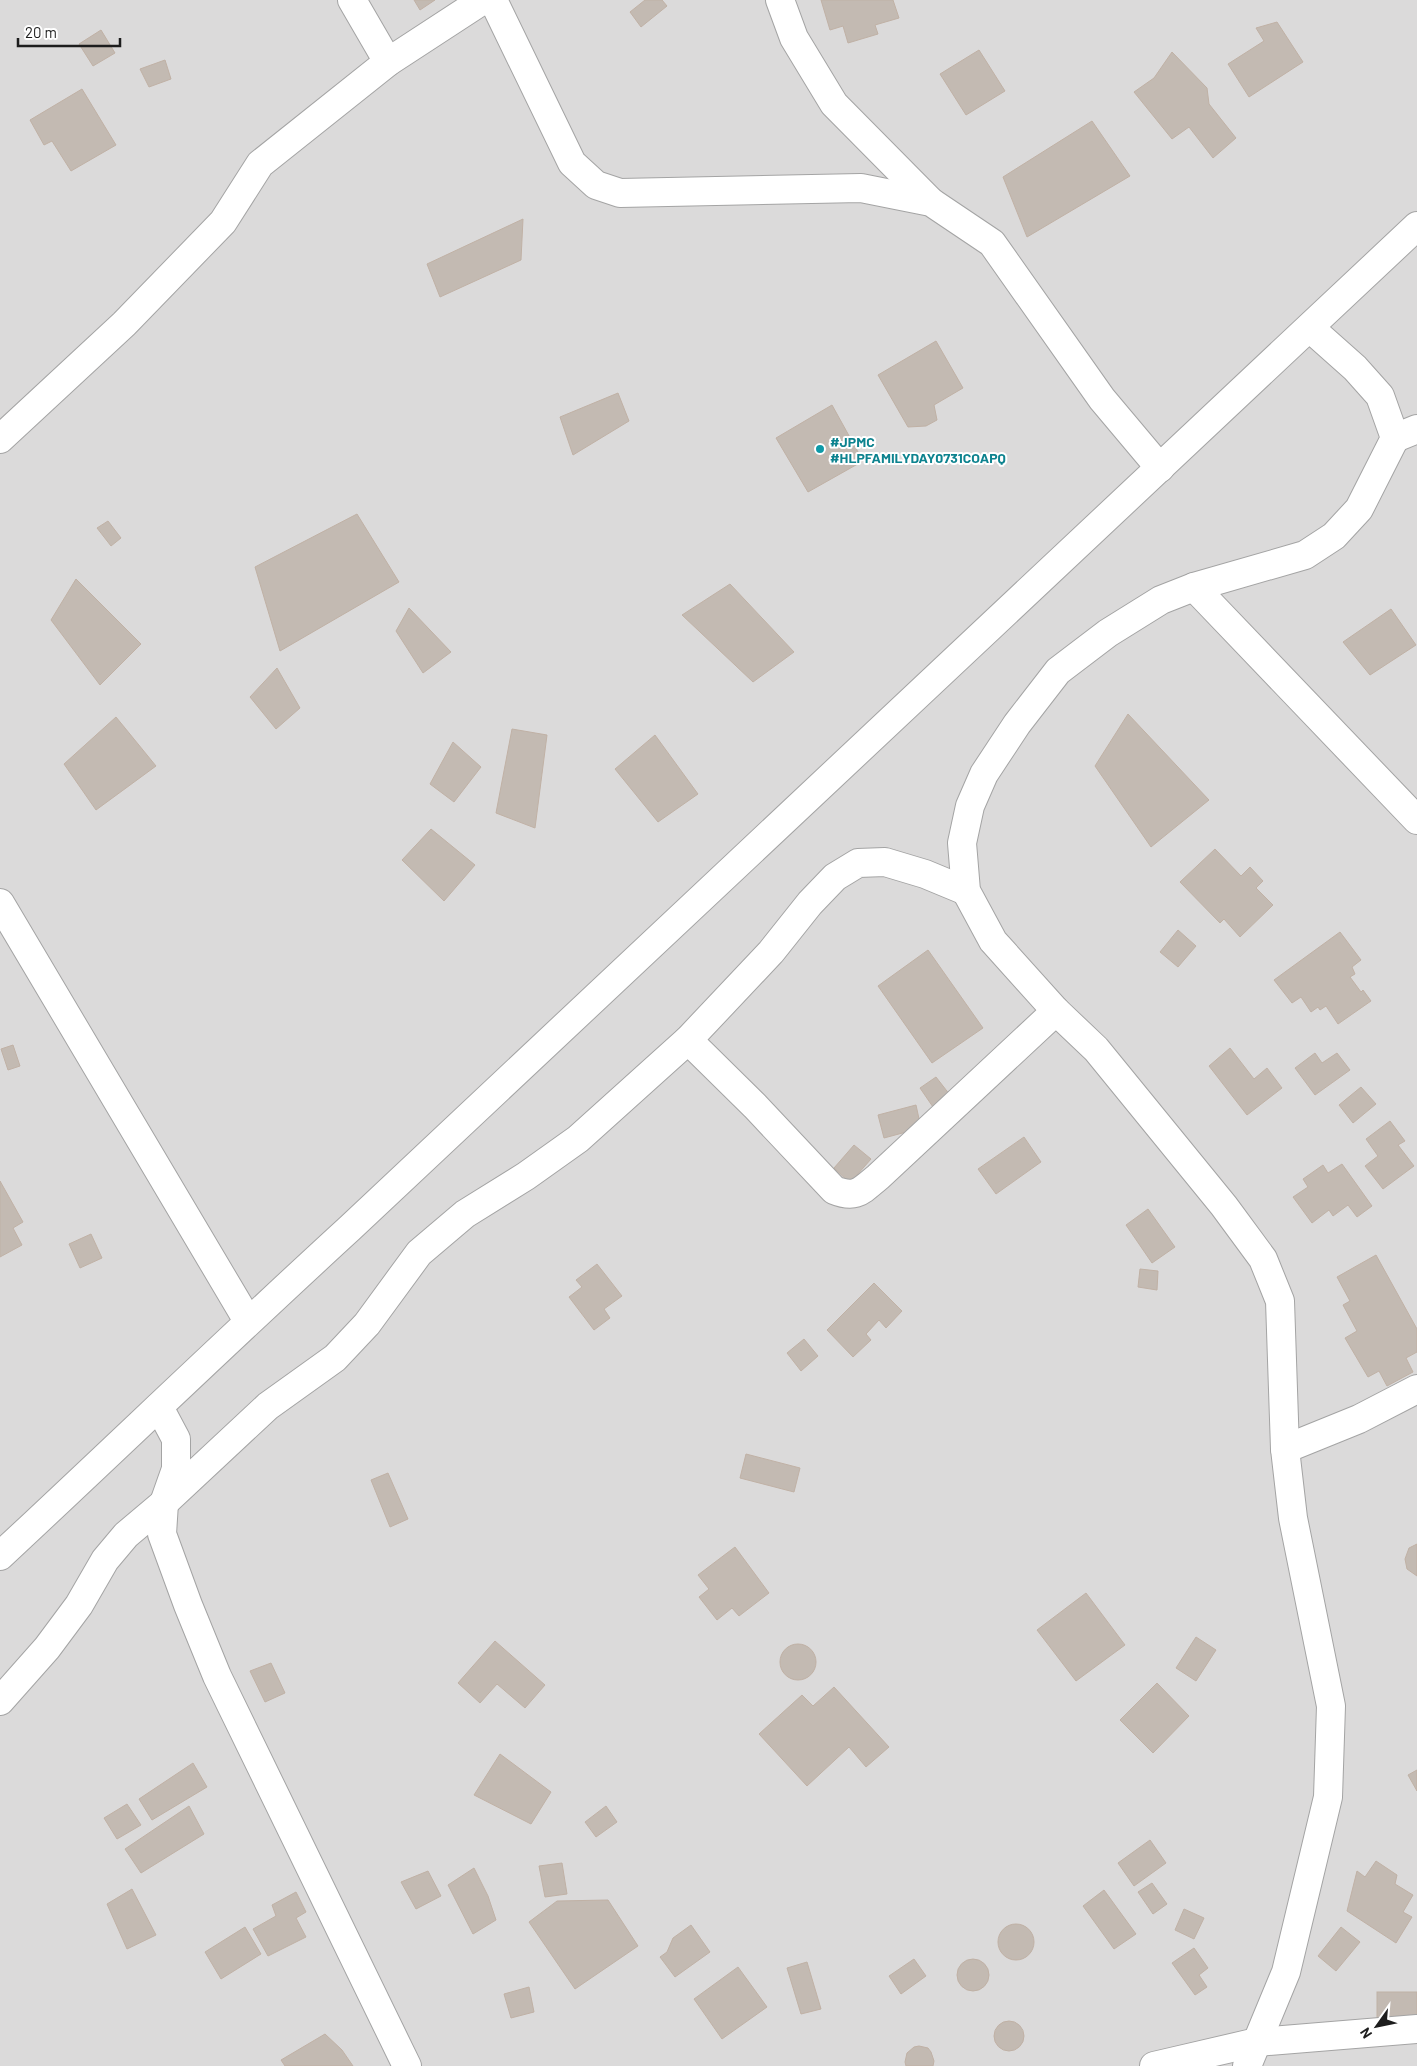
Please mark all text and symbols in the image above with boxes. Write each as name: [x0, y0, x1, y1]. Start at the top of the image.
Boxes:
scale bar: [18, 15, 120, 47]
text: 20 m: [25, 23, 57, 41]
place label: #JPMC #HLPFAMILYDAY0731COAPQ: [830, 433, 1006, 466]
marker: #JPMC #HLPFAMILYDAY0731COAPQ: [814, 443, 826, 455]
north arrow: [1352, 2001, 1402, 2051]
text: N: [1356, 2025, 1375, 2042]

